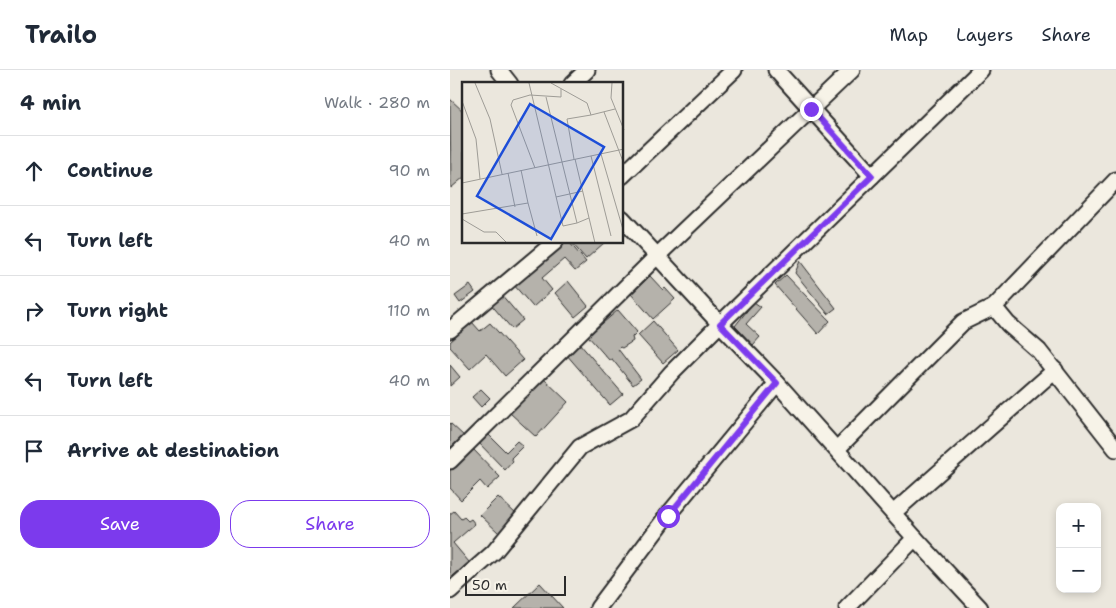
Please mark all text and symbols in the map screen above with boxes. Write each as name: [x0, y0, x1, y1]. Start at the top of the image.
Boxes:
text: Trailo: [25, 19, 97, 51]
text: Map: [890, 23, 928, 47]
text: Layers: [956, 23, 1013, 47]
text: Share: [1041, 23, 1091, 47]
inset map: [462, 82, 624, 244]
text: 4 min: [20, 89, 81, 117]
text: Walk · 280 m: [324, 92, 430, 113]
route end: [800, 98, 823, 121]
icon: ahead: [20, 157, 48, 185]
text: Continue: [67, 158, 153, 183]
text: 90 m: [389, 160, 430, 181]
icon: left: [20, 227, 48, 255]
text: Turn left: [67, 228, 153, 253]
text: 40 m: [388, 230, 430, 251]
icon: right: [20, 297, 48, 325]
text: Turn right: [67, 298, 168, 323]
text: 110 m: [387, 300, 430, 321]
icon: left: [20, 367, 48, 395]
text: Turn left: [67, 368, 153, 393]
text: 40 m: [388, 370, 430, 391]
icon: arrive: [20, 437, 48, 465]
text: Arrive at destination: [67, 438, 279, 463]
button: Save: [20, 500, 220, 548]
button: Share: [230, 500, 430, 548]
map controls: [1056, 503, 1101, 593]
button: +: [1056, 503, 1101, 548]
route start: [657, 505, 680, 528]
button: −: [1056, 548, 1101, 593]
scale bar: [465, 573, 566, 596]
text: 50 m: [472, 576, 507, 594]

